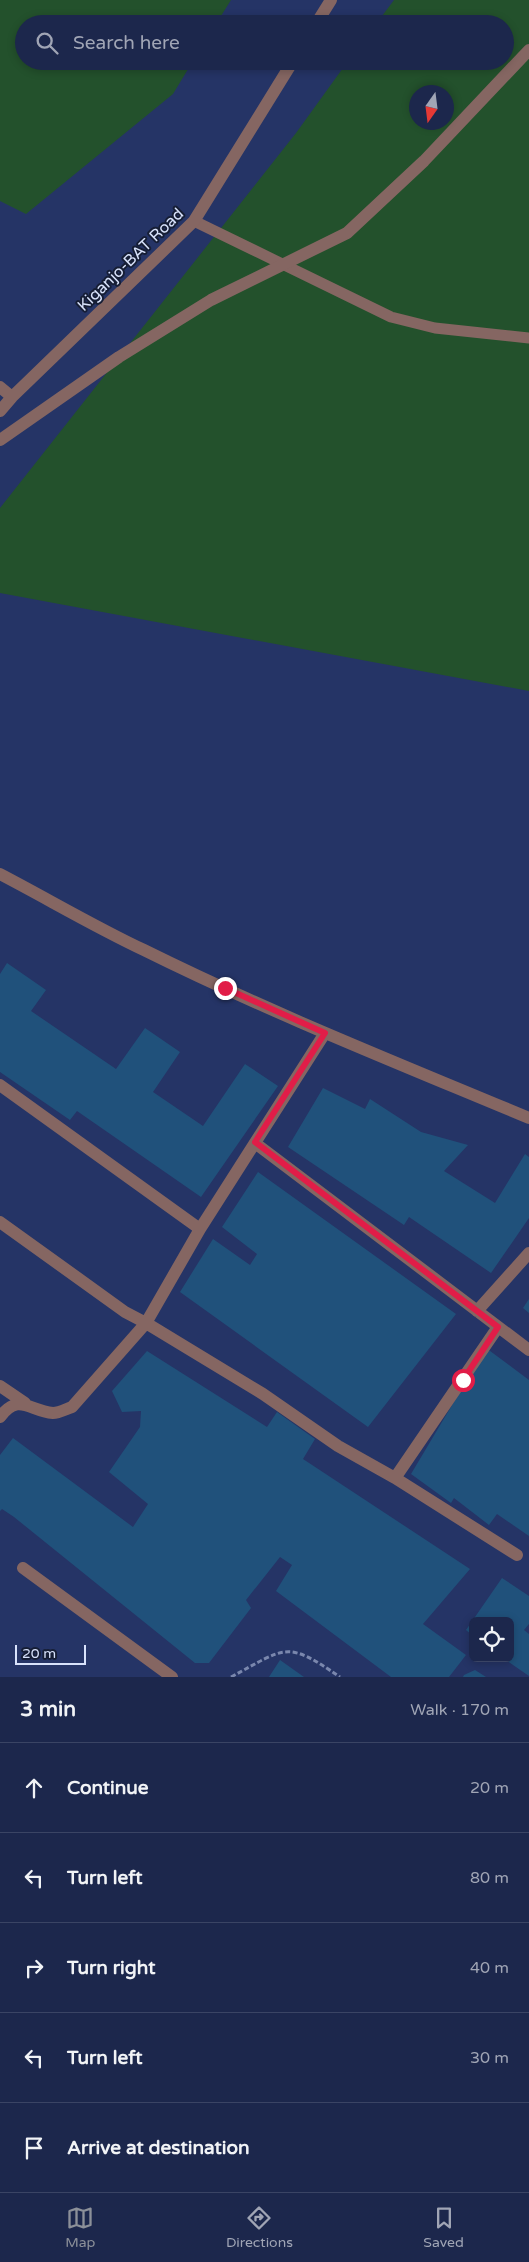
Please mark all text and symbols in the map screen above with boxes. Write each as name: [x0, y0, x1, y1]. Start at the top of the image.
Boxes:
search box: [15, 15, 514, 70]
icon: search: [33, 29, 61, 57]
text: Search here: [73, 32, 180, 54]
north arrow: [409, 85, 454, 130]
street label: Kiganjo-BAT Road: [73, 204, 188, 316]
route end: [214, 977, 237, 1000]
route start: [452, 1369, 475, 1392]
map controls: [469, 1617, 514, 1662]
button: locate: [469, 1617, 514, 1662]
scale bar: [15, 1642, 86, 1665]
text: 20 m: [22, 1645, 56, 1662]
text: 3 min: [20, 1697, 76, 1722]
text: Walk · 170 m: [410, 1700, 509, 1720]
icon: ahead: [20, 1774, 48, 1802]
text: Continue: [67, 1777, 149, 1799]
text: 20 m: [470, 1778, 509, 1798]
icon: left: [20, 1864, 48, 1892]
text: Turn left: [67, 1867, 143, 1889]
text: 80 m: [470, 1868, 509, 1888]
icon: right: [20, 1954, 48, 1982]
text: Turn right: [67, 1957, 155, 1979]
text: 40 m: [470, 1958, 509, 1978]
icon: left: [20, 2044, 48, 2072]
text: Turn left: [67, 2047, 143, 2069]
text: 30 m: [470, 2048, 509, 2068]
icon: arrive: [20, 2134, 48, 2162]
text: Arrive at destination: [67, 2137, 250, 2159]
tab: Map: [65, 2204, 95, 2251]
tab: Directions: [226, 2204, 293, 2251]
tab: Saved: [423, 2204, 464, 2251]

